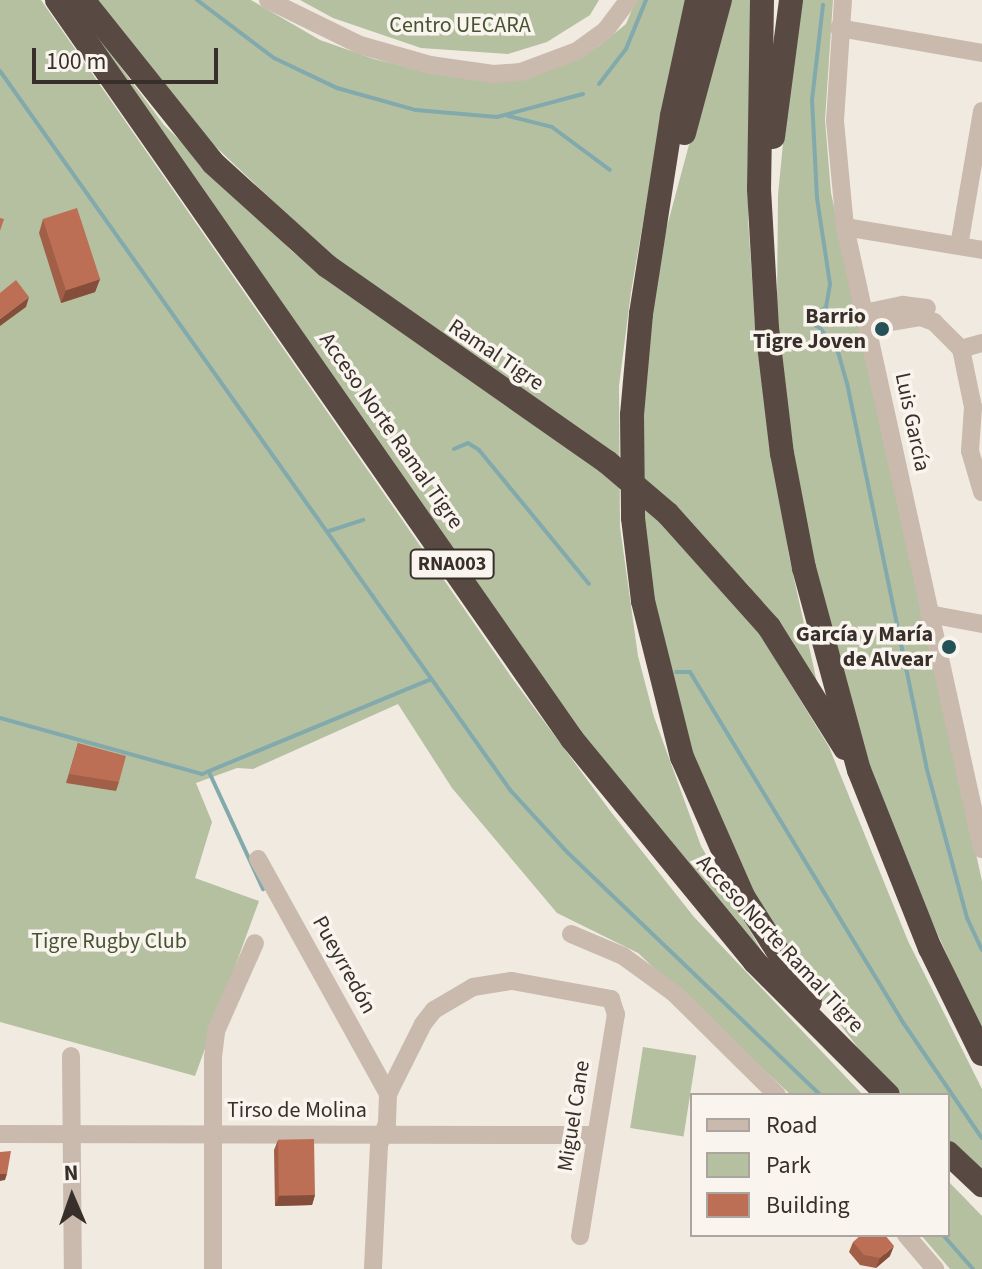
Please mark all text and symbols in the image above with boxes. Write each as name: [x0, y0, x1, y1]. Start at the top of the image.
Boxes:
park label: Centro UECARA: [389, 13, 531, 39]
scale bar: [36, 32, 222, 82]
text: 100 m: [46, 44, 106, 79]
place label: Barrio Tigre Joven: [753, 303, 866, 354]
street label: Ramal Tigre: [443, 313, 549, 397]
marker: Barrio Tigre Joven: [873, 320, 891, 338]
street label: Acceso Norte Ramal Tigre: [313, 328, 469, 534]
street label: Luis García: [889, 370, 935, 474]
road number: RNA003: [408, 548, 496, 580]
place label: García y María de Alvear: [796, 621, 933, 672]
marker: García y María de Alvear: [940, 638, 958, 656]
street label: Acceso Norte Ramal Tigre: [691, 850, 869, 1038]
street label: Pueyrredón: [306, 911, 382, 1019]
park label: Tigre Rugby Club: [31, 929, 187, 955]
street label: Miguel Cane: [552, 1059, 596, 1173]
legend: [690, 1093, 950, 1237]
street label: Tirso de Molina: [227, 1098, 367, 1124]
text: Road: [766, 1108, 818, 1143]
text: Park: [766, 1148, 811, 1183]
north arrow: [32, 1157, 112, 1237]
text: N: [63, 1157, 79, 1189]
text: Building: [766, 1188, 850, 1223]

